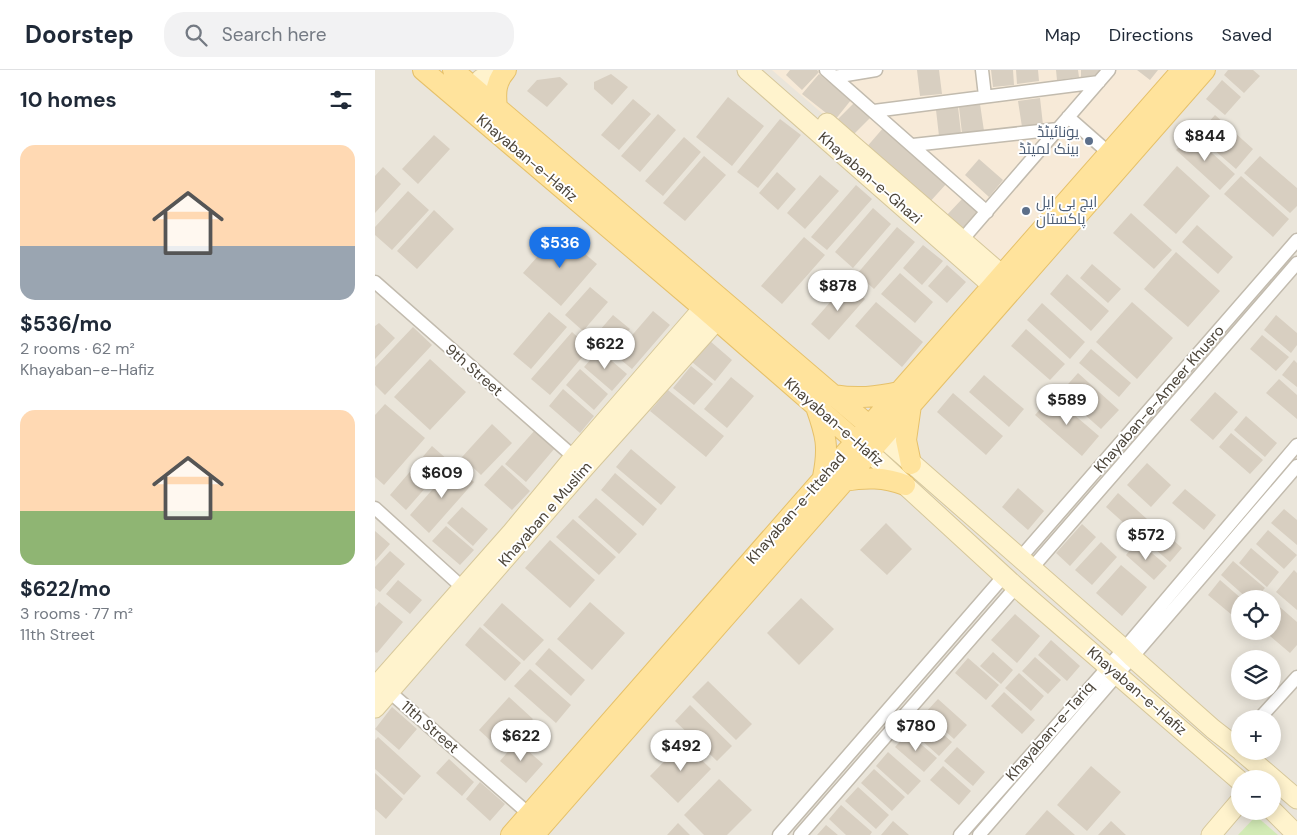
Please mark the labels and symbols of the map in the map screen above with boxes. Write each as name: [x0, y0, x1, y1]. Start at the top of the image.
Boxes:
street label: Khayaban-e-Hafiz: [472, 110, 582, 206]
pin: $844: [1175, 119, 1235, 162]
place label: یونائیٹڈ بینک لمیٹڈ: [1019, 122, 1079, 159]
street label: Khayaban-e-Ghazi: [814, 128, 926, 228]
marker: یونائیٹڈ بینک لمیٹڈ: [1083, 135, 1095, 147]
place label: ایچ بی ایل پاکستان: [1036, 192, 1097, 229]
marker: ایچ بی ایل پاکستان: [1020, 205, 1032, 217]
pin: $536: [530, 226, 590, 269]
pin: $878: [808, 270, 868, 312]
street label: Khayaban-e-Ameer Khusro: [1089, 321, 1229, 477]
pin: $622: [575, 328, 635, 370]
street label: 9th Street: [441, 339, 507, 401]
street label: Khayaban-e-Hafiz: [780, 373, 888, 471]
pin: $589: [1037, 384, 1097, 426]
street label: Khayaban-e-Ittehad: [742, 448, 850, 568]
pin: $609: [412, 456, 472, 499]
street label: Khayaban e Muslim: [494, 457, 596, 571]
pin: $572: [1116, 518, 1176, 561]
street label: Khayaban-e-Hafiz: [1083, 642, 1191, 740]
street label: Khayaban-e-Tariq: [1001, 677, 1099, 785]
street label: 11th Street: [397, 696, 463, 758]
pin: $780: [886, 710, 946, 752]
pin: $622: [491, 720, 551, 762]
pin: $492: [651, 730, 711, 772]

